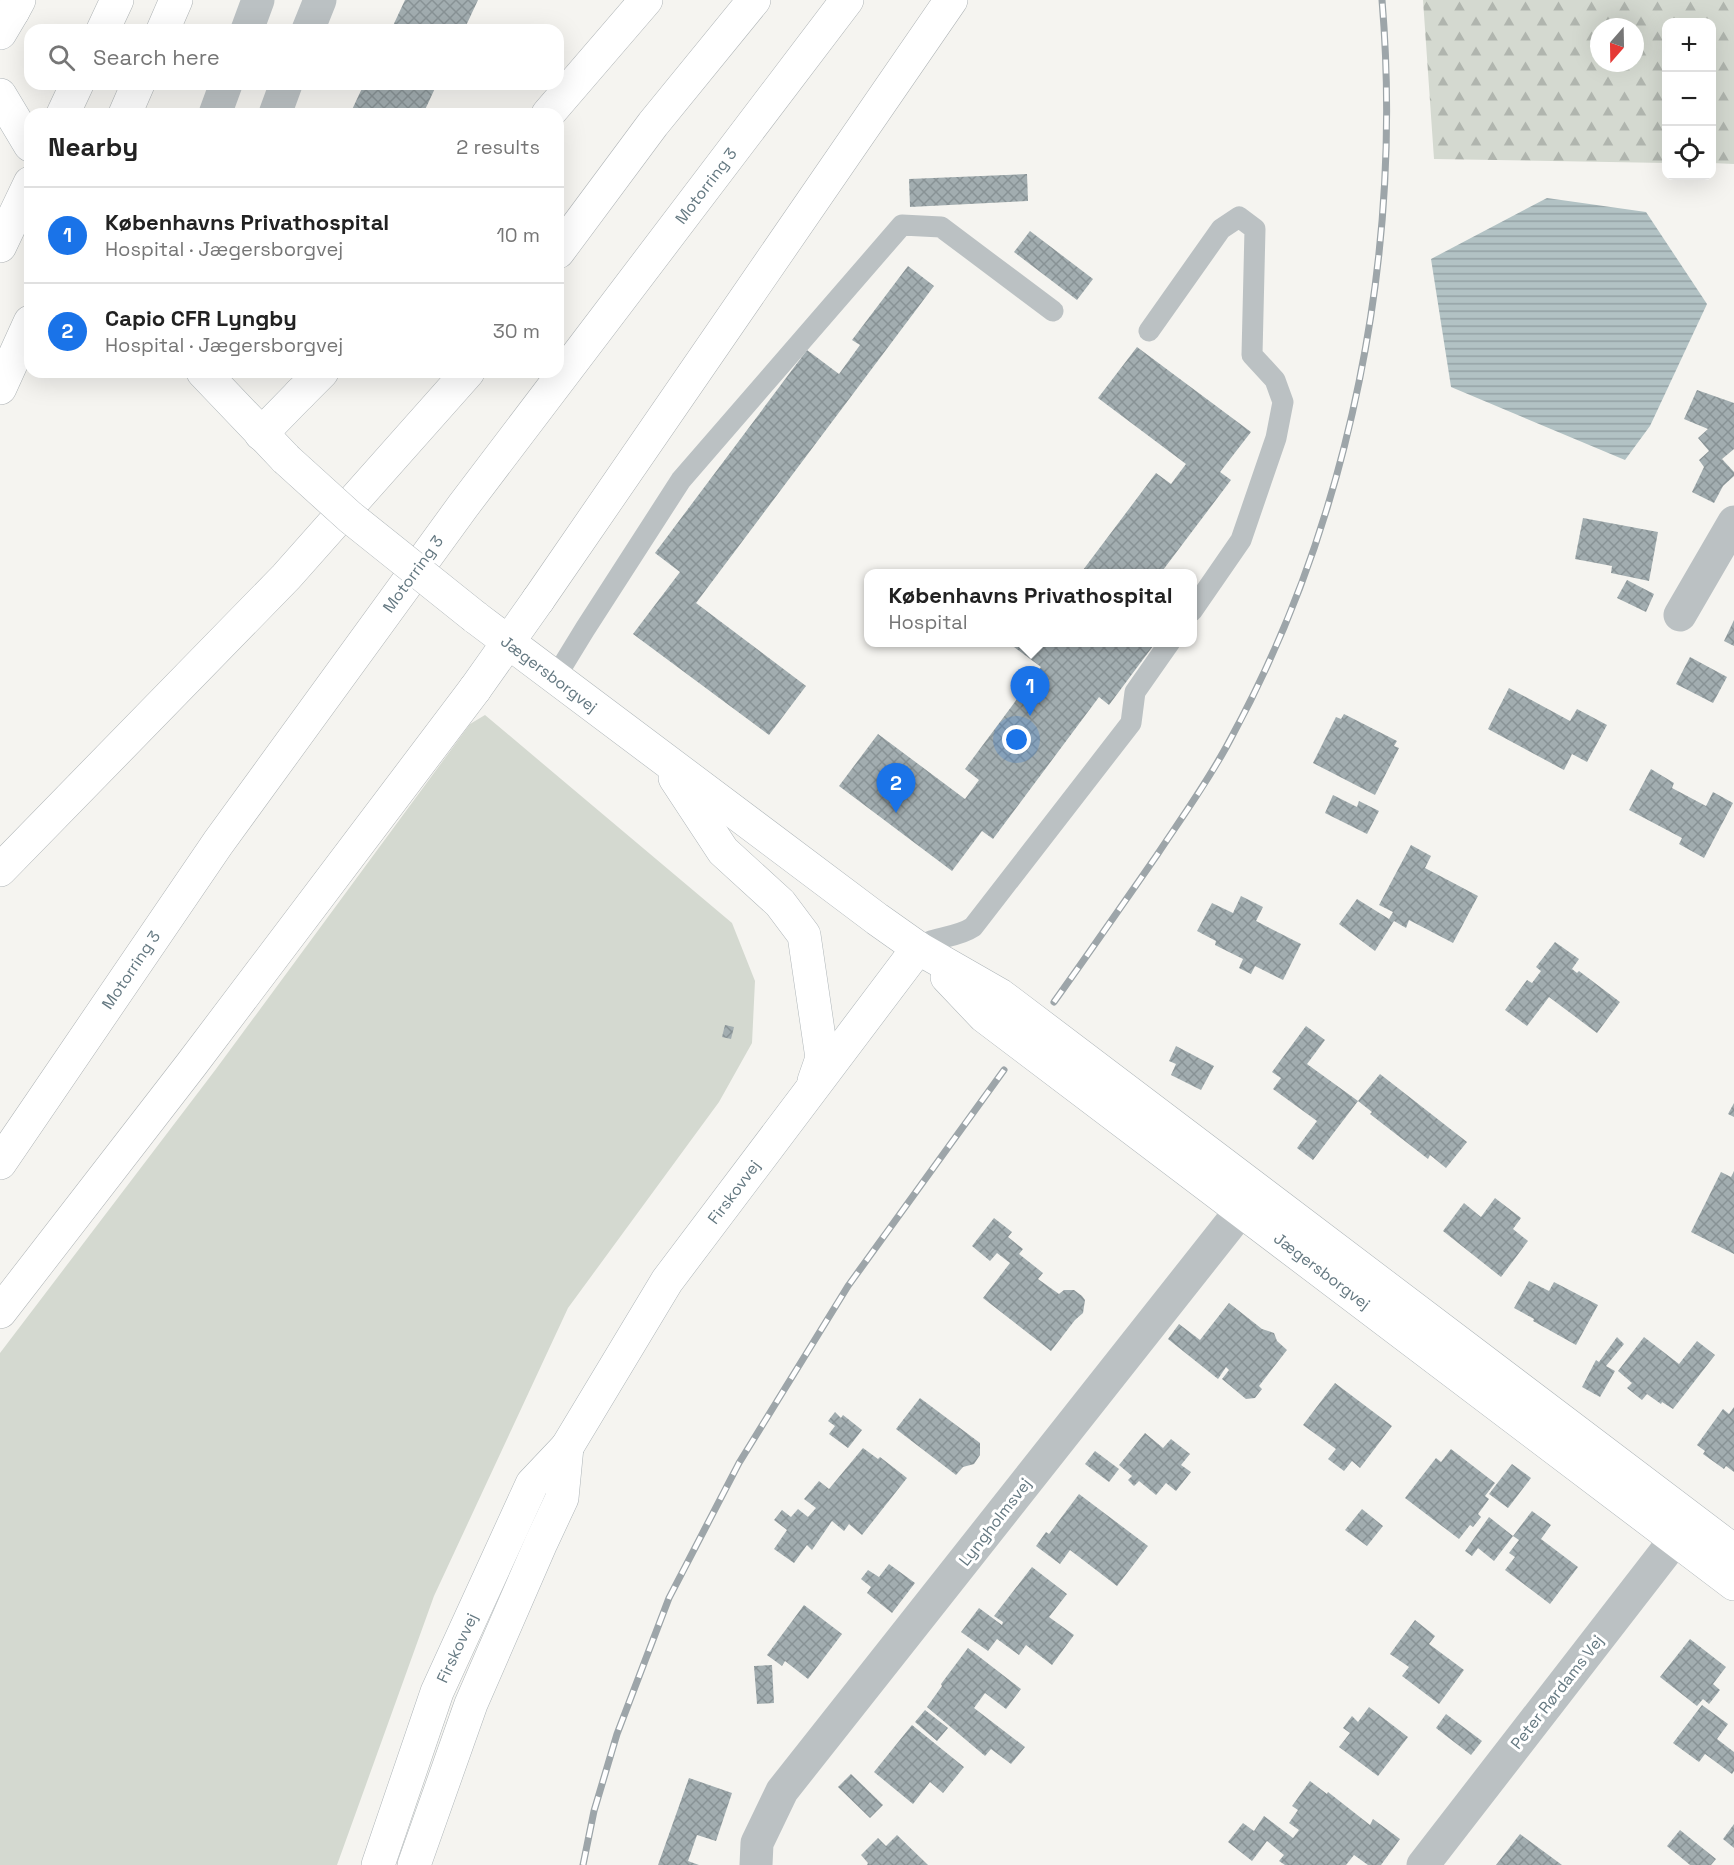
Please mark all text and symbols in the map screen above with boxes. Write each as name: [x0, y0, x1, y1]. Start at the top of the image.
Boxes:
north arrow: [1590, 18, 1644, 72]
map controls: [1662, 18, 1716, 180]
button: +: [1662, 18, 1716, 72]
search box: [24, 24, 564, 90]
icon: search: [45, 41, 78, 74]
text: Search here: [93, 43, 220, 71]
button: −: [1662, 72, 1716, 126]
button: locate: [1662, 126, 1716, 180]
text: Nearby: [48, 130, 138, 164]
text: 2 results: [456, 134, 540, 160]
street label: Motorring 3: [670, 144, 742, 228]
text: Københavns Privathospital: [105, 208, 389, 236]
text: 1: [63, 222, 72, 248]
text: 10 m: [496, 222, 540, 248]
text: Hospital · Jægersborgvej: [105, 236, 343, 262]
text: Capio CFR Lyngby: [105, 304, 297, 332]
text: 2: [62, 318, 73, 344]
text: 30 m: [493, 318, 540, 344]
text: Hospital · Jægersborgvej: [105, 332, 343, 358]
street label: Motorring 3: [378, 531, 448, 617]
popup: [864, 569, 1197, 647]
text: Københavns Privathospital: [888, 581, 1173, 609]
text: Hospital: [888, 609, 968, 635]
street label: Jægersborgvej: [496, 631, 602, 717]
pin: 1: [1010, 666, 1050, 716]
your location: [1002, 725, 1031, 754]
pin: 2: [876, 764, 916, 813]
street label: Motorring 3: [97, 927, 165, 1013]
street label: Firskovvej: [703, 1156, 765, 1228]
street label: Jægersborgvej: [1269, 1228, 1375, 1314]
street label: Lyngholmsvej: [954, 1474, 1036, 1570]
street label: Firskovvej: [432, 1610, 482, 1686]
street label: Peter Rørdams Vej: [1506, 1631, 1608, 1753]

